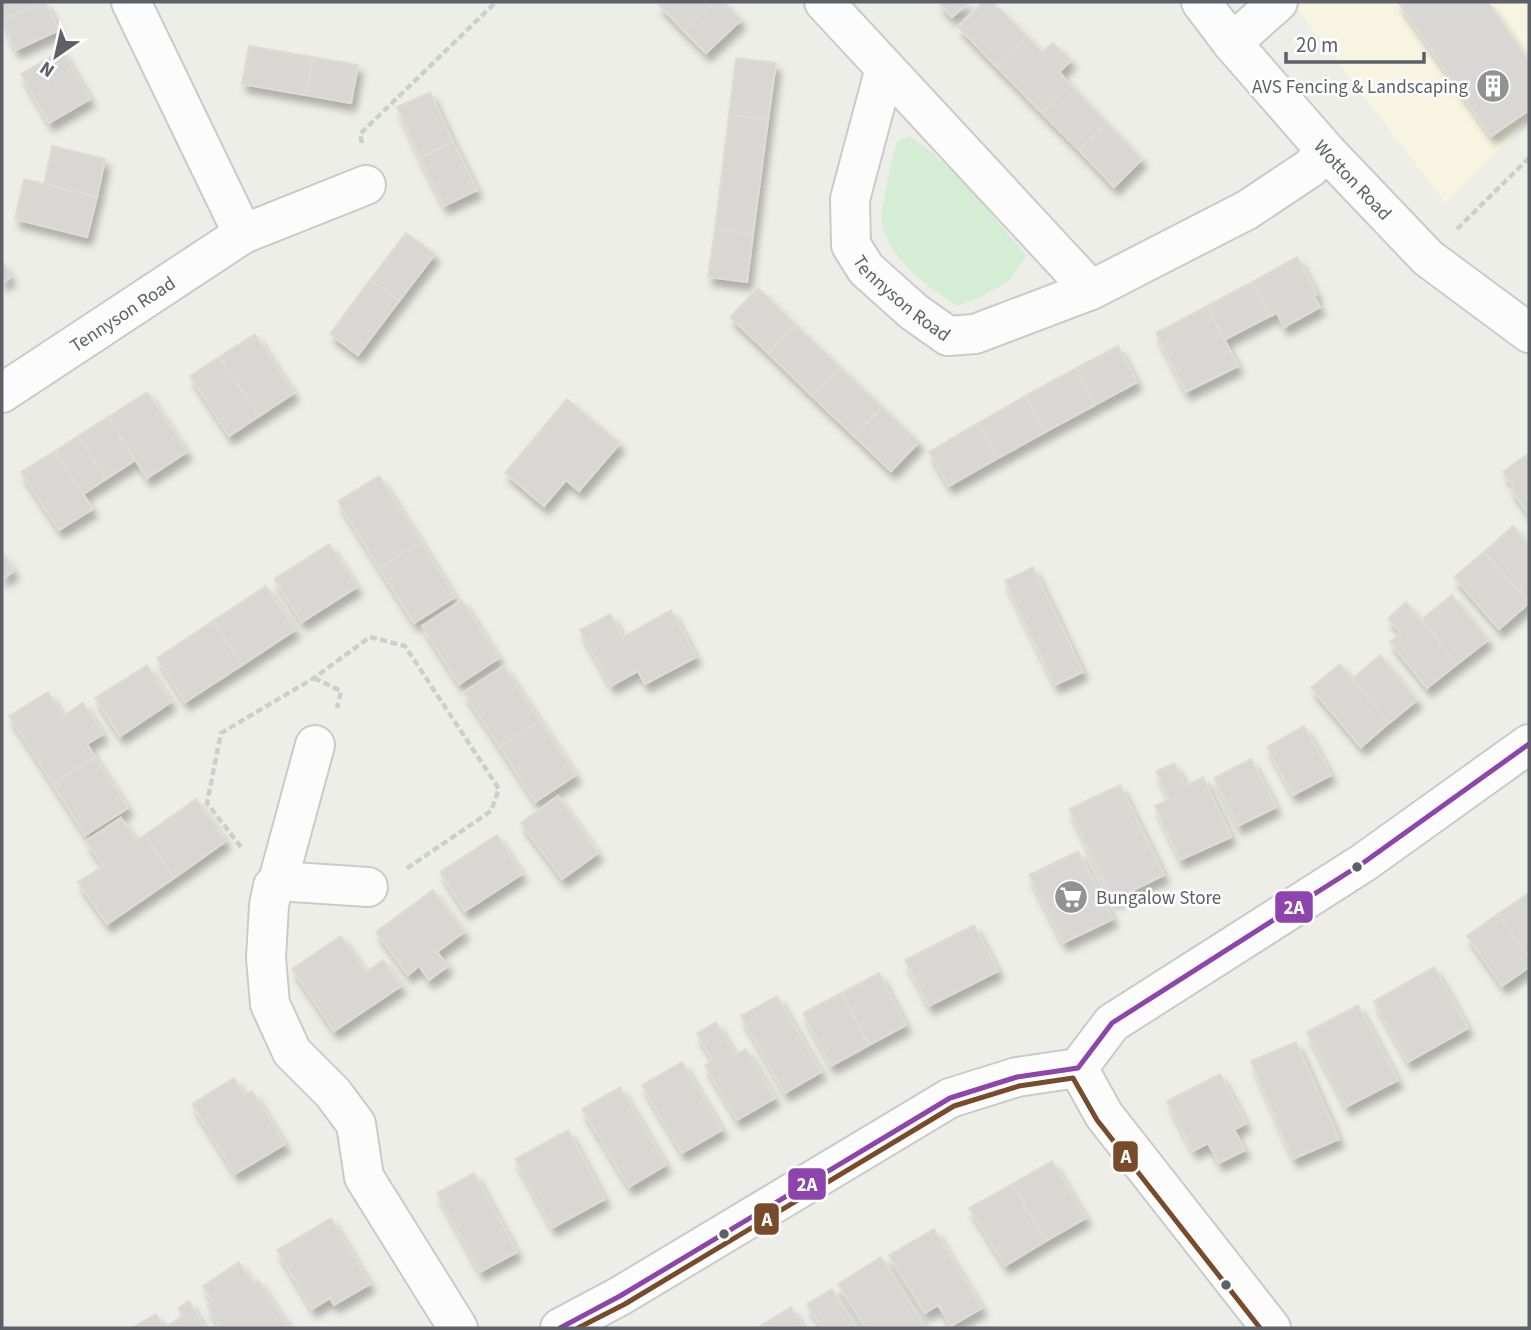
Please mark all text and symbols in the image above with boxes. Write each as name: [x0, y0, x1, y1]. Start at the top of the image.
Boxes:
north arrow: [21, 21, 91, 91]
scale bar: [1286, 21, 1424, 65]
text: 20 m: [1296, 30, 1338, 60]
text: N: [35, 54, 60, 84]
building icon: AVS Fencing & Landscaping: [1474, 67, 1512, 105]
place label: AVS Fencing & Landscaping: [1252, 74, 1468, 101]
street label: Wotton Road: [1307, 134, 1397, 227]
street label: Tennyson Road: [846, 250, 956, 349]
street label: Tennyson Road: [65, 270, 181, 360]
unlabelled marker: [1350, 860, 1364, 874]
supermarket icon: Bungalow Store: [1052, 878, 1090, 916]
place label: Bungalow Store: [1096, 885, 1221, 912]
line badge: 2A: [1274, 890, 1314, 924]
text: 2A: [1284, 895, 1305, 922]
line badge: A: [1112, 1140, 1139, 1173]
text: A: [1120, 1144, 1132, 1171]
line badge: 2A: [787, 1167, 827, 1201]
text: 2A: [797, 1172, 818, 1199]
line badge: A: [753, 1202, 780, 1236]
text: A: [761, 1207, 773, 1234]
unlabelled marker: [717, 1227, 731, 1241]
unlabelled marker: [1219, 1278, 1233, 1292]

